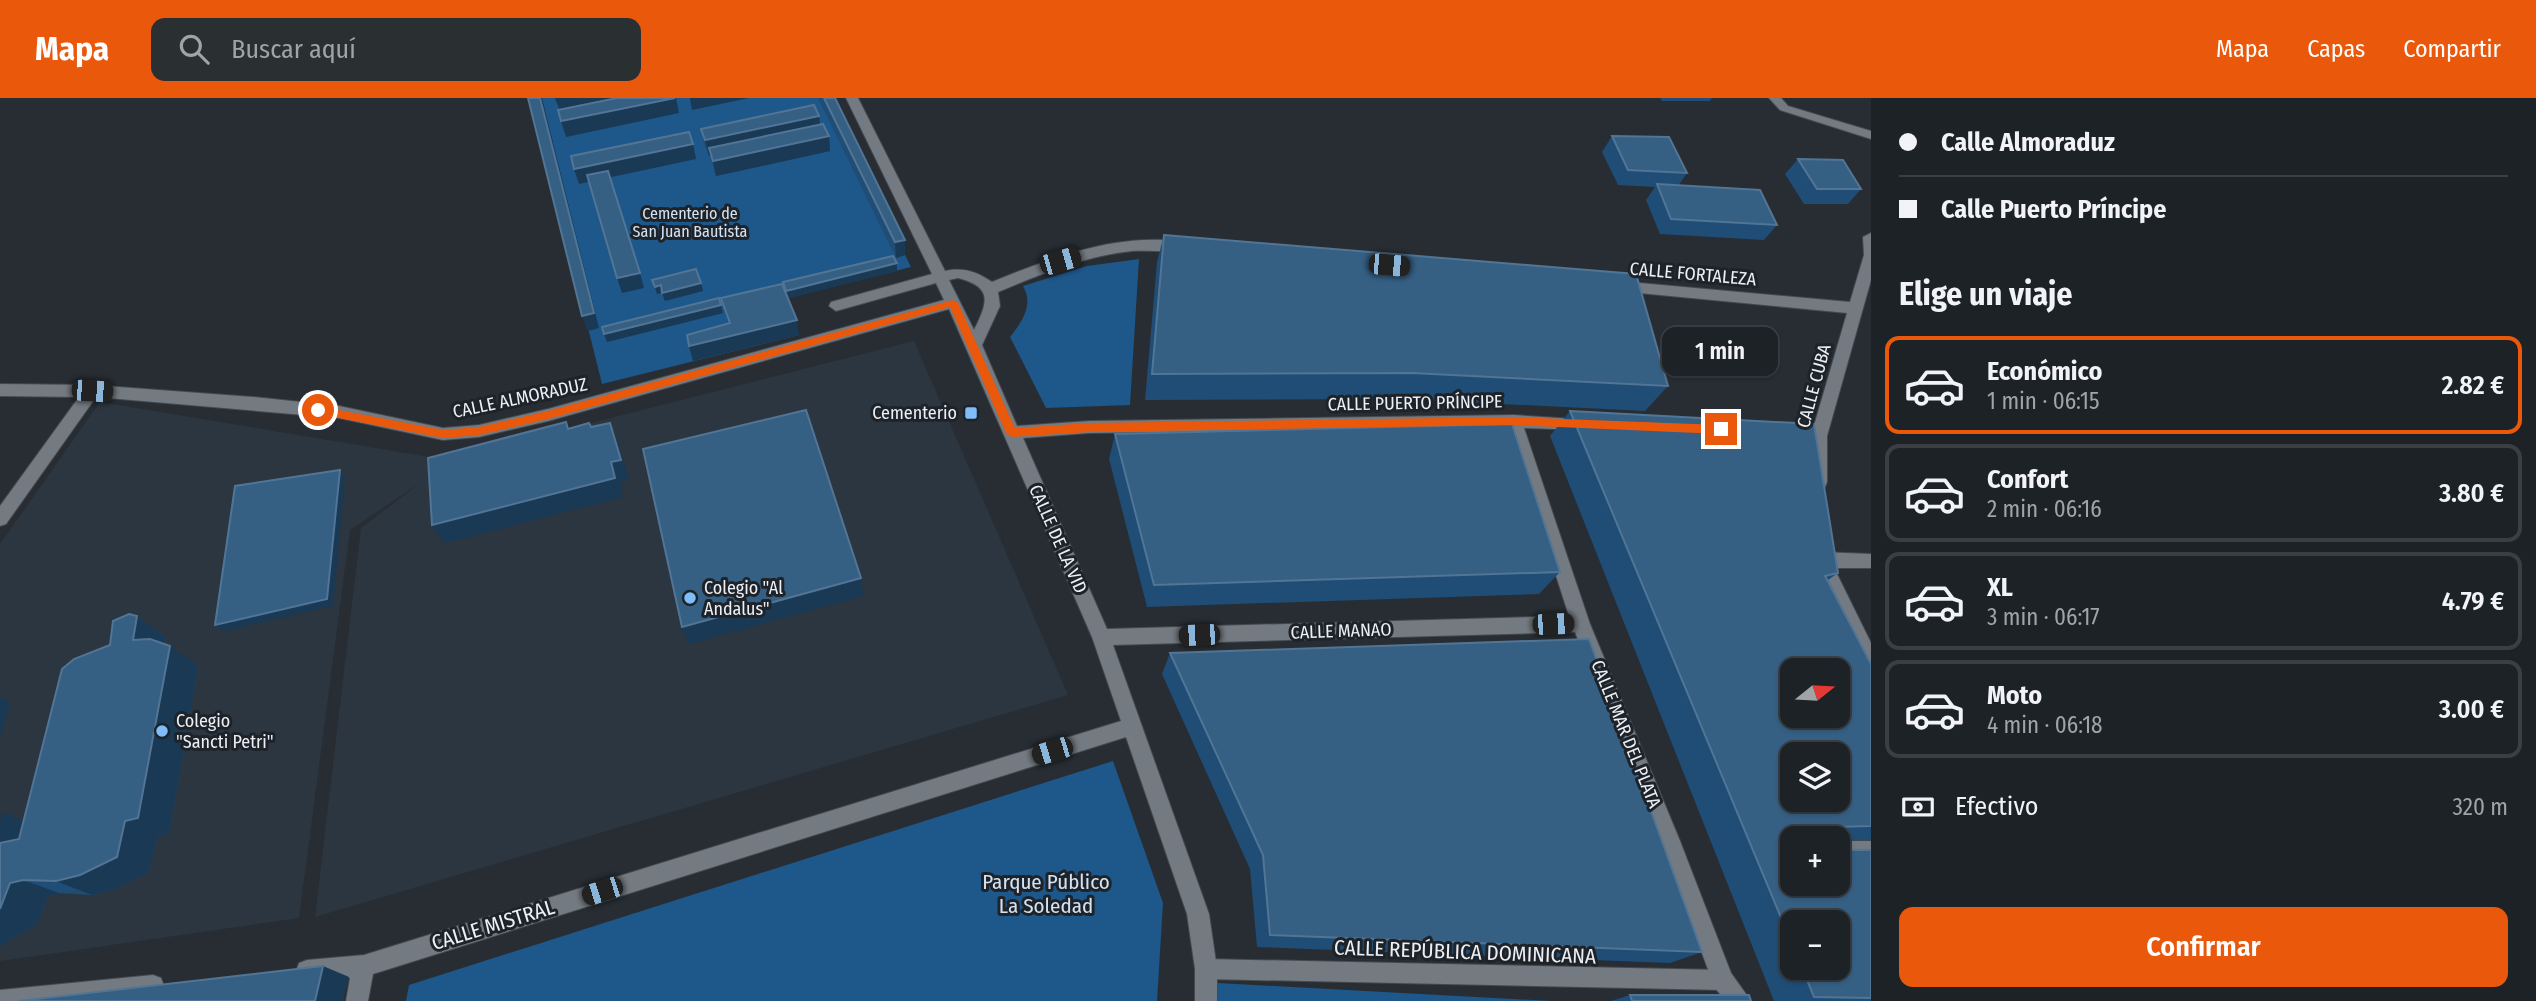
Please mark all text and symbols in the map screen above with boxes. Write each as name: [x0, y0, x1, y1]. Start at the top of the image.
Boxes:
search box: [151, 18, 641, 81]
text: Mapa: [35, 29, 109, 69]
icon: search: [175, 30, 213, 68]
text: Buscar aquí: [231, 34, 356, 65]
text: Mapa: [2216, 35, 2269, 63]
text: Capas: [2307, 35, 2365, 63]
text: Compartir: [2403, 35, 2501, 63]
text: Calle Almoraduz: [1941, 127, 2115, 158]
text: Calle Puerto Príncipe: [1941, 194, 2166, 225]
park label: Cementerio de San Juan Bautista: [633, 204, 748, 241]
car: [1037, 245, 1084, 277]
car: [1368, 253, 1411, 277]
street label: CALLE FORTALEZA: [1629, 258, 1758, 291]
text: Elige un viaje: [1899, 275, 2072, 313]
callout: 1 min: [1663, 328, 1779, 376]
text: 1 min: [1695, 337, 1745, 365]
street label: CALLE CUBA: [1792, 341, 1836, 430]
icon: car: [1903, 354, 1966, 417]
text: Económico: [1987, 356, 2102, 387]
text: 2.82 €: [2441, 370, 2504, 401]
street label: CALLE ALMORADUZ: [451, 373, 589, 423]
car: [71, 379, 114, 403]
text: 1 min · 06:15: [1987, 387, 2100, 415]
street label: CALLE PUERTO PRÍNCIPE: [1327, 389, 1503, 416]
route start: [302, 394, 334, 426]
place label: Cementerio: [872, 402, 957, 424]
marker: Cementerio: [963, 405, 979, 421]
route end: [1705, 413, 1737, 445]
icon: car: [1903, 462, 1966, 525]
text: Confort: [1987, 464, 2068, 495]
text: 3.80 €: [2439, 478, 2504, 509]
street label: CALLE DE LA VID: [1024, 481, 1092, 597]
text: 2 min · 06:16: [1987, 495, 2102, 523]
icon: car: [1903, 570, 1966, 633]
text: XL: [1987, 572, 2013, 603]
place label: Colegio "Al Andalus": [704, 577, 783, 620]
text: 4.79 €: [2442, 586, 2504, 617]
marker: Colegio "Al Andalus": [682, 590, 698, 606]
text: 3 min · 06:17: [1987, 603, 2100, 631]
car: [1532, 613, 1575, 635]
street label: CALLE MANAO: [1290, 618, 1392, 644]
car: [1178, 624, 1221, 646]
street label: CALLE MAR DEL PLATA: [1586, 657, 1666, 812]
north arrow: [1780, 658, 1850, 728]
map controls: [1780, 658, 1850, 980]
icon: car: [1903, 678, 1966, 741]
text: Moto: [1987, 680, 2042, 711]
text: 3.00 €: [2439, 694, 2504, 725]
place label: Colegio "Sancti Petri": [176, 710, 274, 753]
text: 4 min · 06:18: [1987, 711, 2103, 739]
marker: Colegio "Sancti Petri": [154, 723, 170, 739]
car: [1029, 735, 1076, 767]
button: layers: [1780, 742, 1850, 812]
icon: cash: [1899, 788, 1937, 826]
text: Efectivo: [1955, 791, 2039, 822]
text: 320 m: [2453, 793, 2508, 821]
button: +: [1780, 826, 1850, 896]
park label: Parque Público La Soledad: [982, 869, 1110, 919]
car: [579, 875, 626, 907]
street label: CALLE MISTRAL: [428, 894, 558, 956]
button: Confirmar: [1899, 907, 2508, 987]
button: −: [1780, 910, 1850, 980]
street label: CALLE REPÚBLICA DOMINICANA: [1334, 934, 1596, 970]

